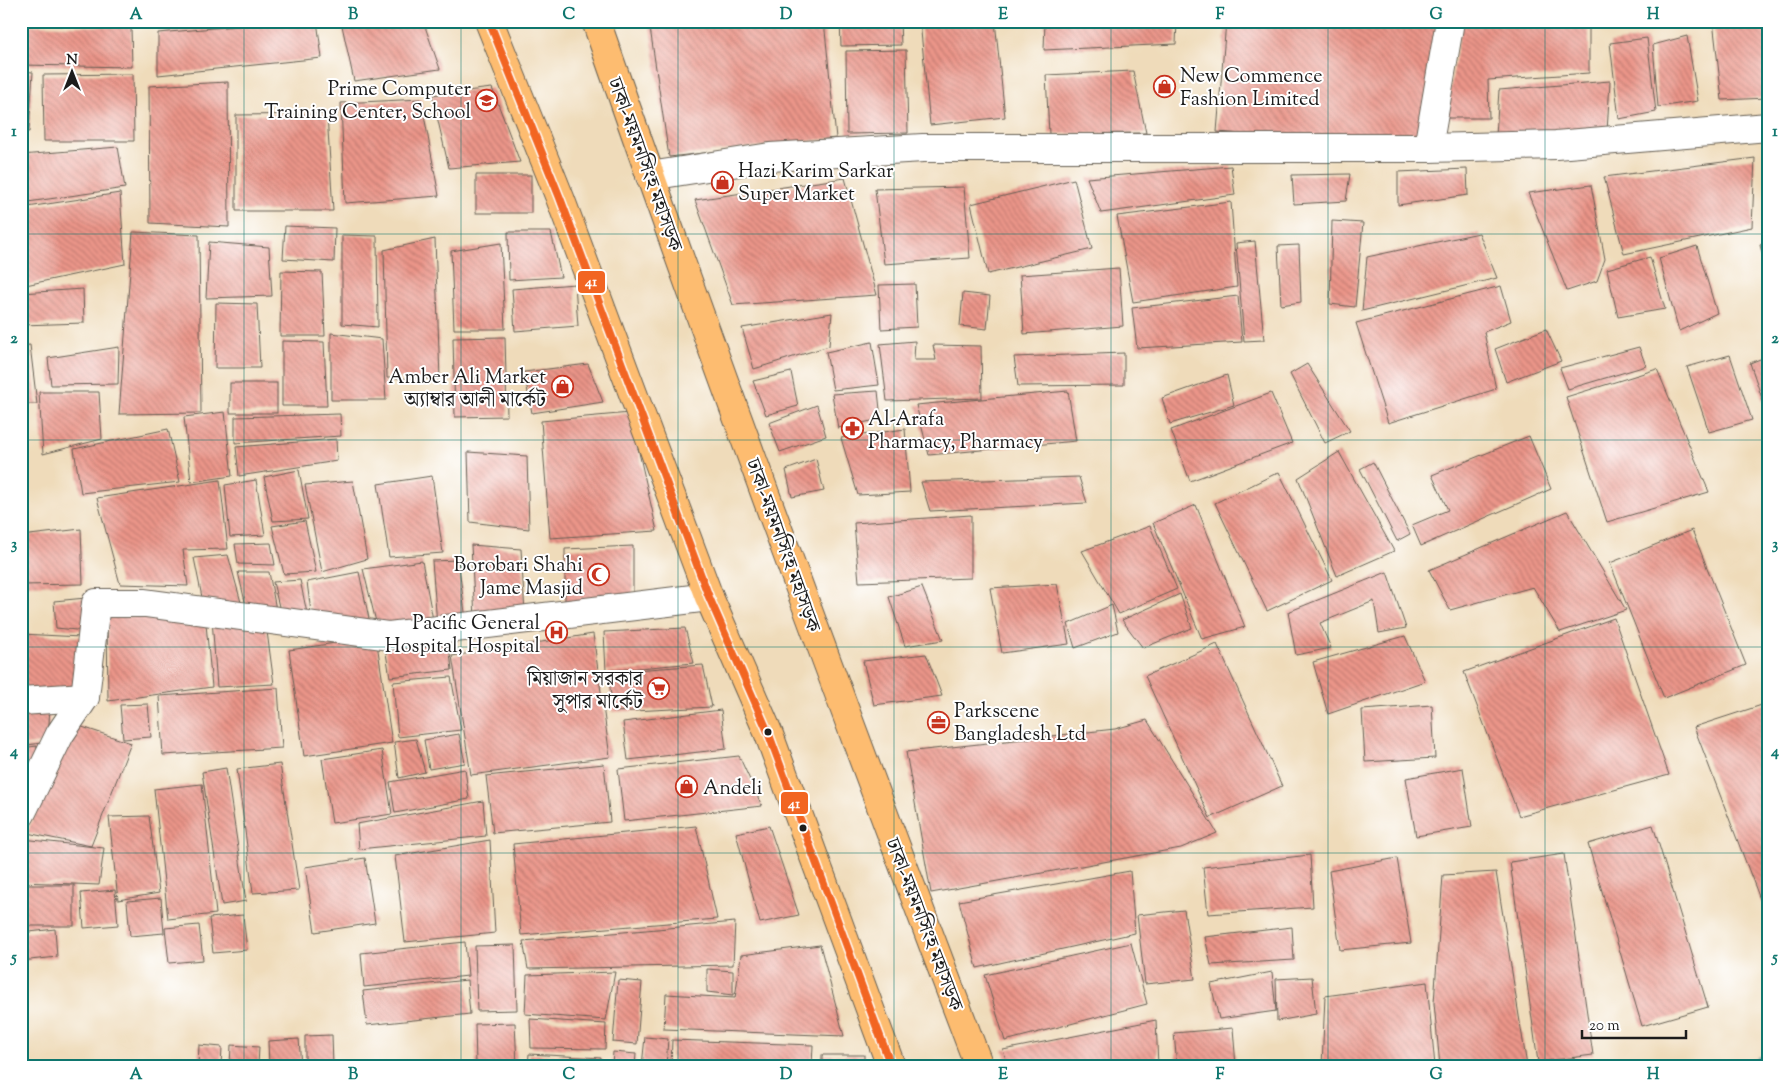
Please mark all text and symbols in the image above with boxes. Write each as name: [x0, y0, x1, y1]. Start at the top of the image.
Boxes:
text: A: [130, 4, 143, 27]
text: B: [348, 4, 358, 27]
text: C: [563, 4, 576, 27]
text: D: [780, 4, 793, 27]
text: E: [998, 4, 1008, 27]
text: F: [1216, 4, 1225, 27]
text: G: [1429, 4, 1443, 27]
text: H: [1647, 4, 1660, 27]
north arrow: [48, 48, 98, 98]
text: N: [66, 51, 78, 71]
place label: New Commence Fashion Limited: [1180, 63, 1323, 115]
street label: ঢাকা-ময়মনসিংহ মহাসড়ক: [598, 73, 689, 257]
shop icon: New Commence Fashion Limited: [1152, 75, 1176, 99]
place label: Prime Computer Training Center, School: [264, 76, 471, 128]
school or university icon: Prime Computer Training Center, School: [475, 88, 499, 112]
text: 1: [11, 121, 17, 144]
text: 1: [1772, 121, 1778, 144]
place label: Hazi Karim Sarkar Super Market: [738, 158, 894, 210]
shop icon: Hazi Karim Sarkar Super Market: [710, 170, 734, 194]
line badge: 41: [577, 270, 606, 294]
text: 41: [584, 273, 597, 293]
text: 2: [10, 328, 18, 351]
text: 2: [1771, 328, 1779, 351]
place label: Amber Ali Market অ্যাম্বার আলী মার্কেট: [388, 364, 547, 416]
shop icon: Amber Ali Market অ্যাম্বার আলী মার্কেট: [550, 375, 574, 399]
place label: Al-Arafa Pharmacy, Pharmacy: [868, 406, 1043, 458]
pharmacy icon: Al-Arafa Pharmacy, Pharmacy: [840, 417, 864, 441]
street label: ঢাকা-ময়মনসিংহ মহাসড়ক: [736, 454, 827, 638]
text: 3: [11, 534, 18, 557]
text: 3: [1772, 534, 1779, 557]
place label: Borobari Shahi Jame Masjid: [454, 552, 583, 604]
mosque icon: Borobari Shahi Jame Masjid: [587, 563, 611, 587]
place label: Pacific General Hospital, Hospital: [385, 610, 540, 662]
hospital icon: Pacific General Hospital, Hospital: [544, 621, 568, 645]
place label: মিয়াজান সরকার সুপার মার্কেট: [526, 666, 644, 718]
supermarket icon: মিয়াজান সরকার সুপার মার্কেট: [647, 677, 671, 701]
place label: Parkscene Bangladesh Ltd: [954, 698, 1086, 750]
office icon: Parkscene Bangladesh Ltd: [926, 710, 950, 734]
unlabelled marker: [763, 727, 773, 737]
text: 4: [9, 741, 18, 764]
text: 4: [1770, 741, 1779, 764]
shop icon: Andeli: [675, 775, 699, 799]
place label: Andeli: [703, 775, 763, 804]
line badge: 41: [780, 791, 809, 815]
text: 41: [787, 795, 800, 815]
unlabelled marker: [798, 823, 808, 833]
street label: ঢাকা-ময়মনসিংহ মহাসড়ক: [876, 834, 969, 1016]
text: 5: [9, 947, 17, 970]
text: 5: [1770, 947, 1778, 970]
scale bar: [1582, 1007, 1685, 1039]
text: 20 m: [1589, 1016, 1620, 1037]
text: A: [130, 1064, 143, 1087]
text: B: [348, 1064, 358, 1087]
text: C: [563, 1064, 576, 1087]
text: D: [780, 1064, 793, 1087]
text: E: [998, 1064, 1008, 1087]
text: F: [1216, 1064, 1225, 1087]
text: G: [1429, 1064, 1443, 1087]
text: H: [1647, 1064, 1660, 1087]

